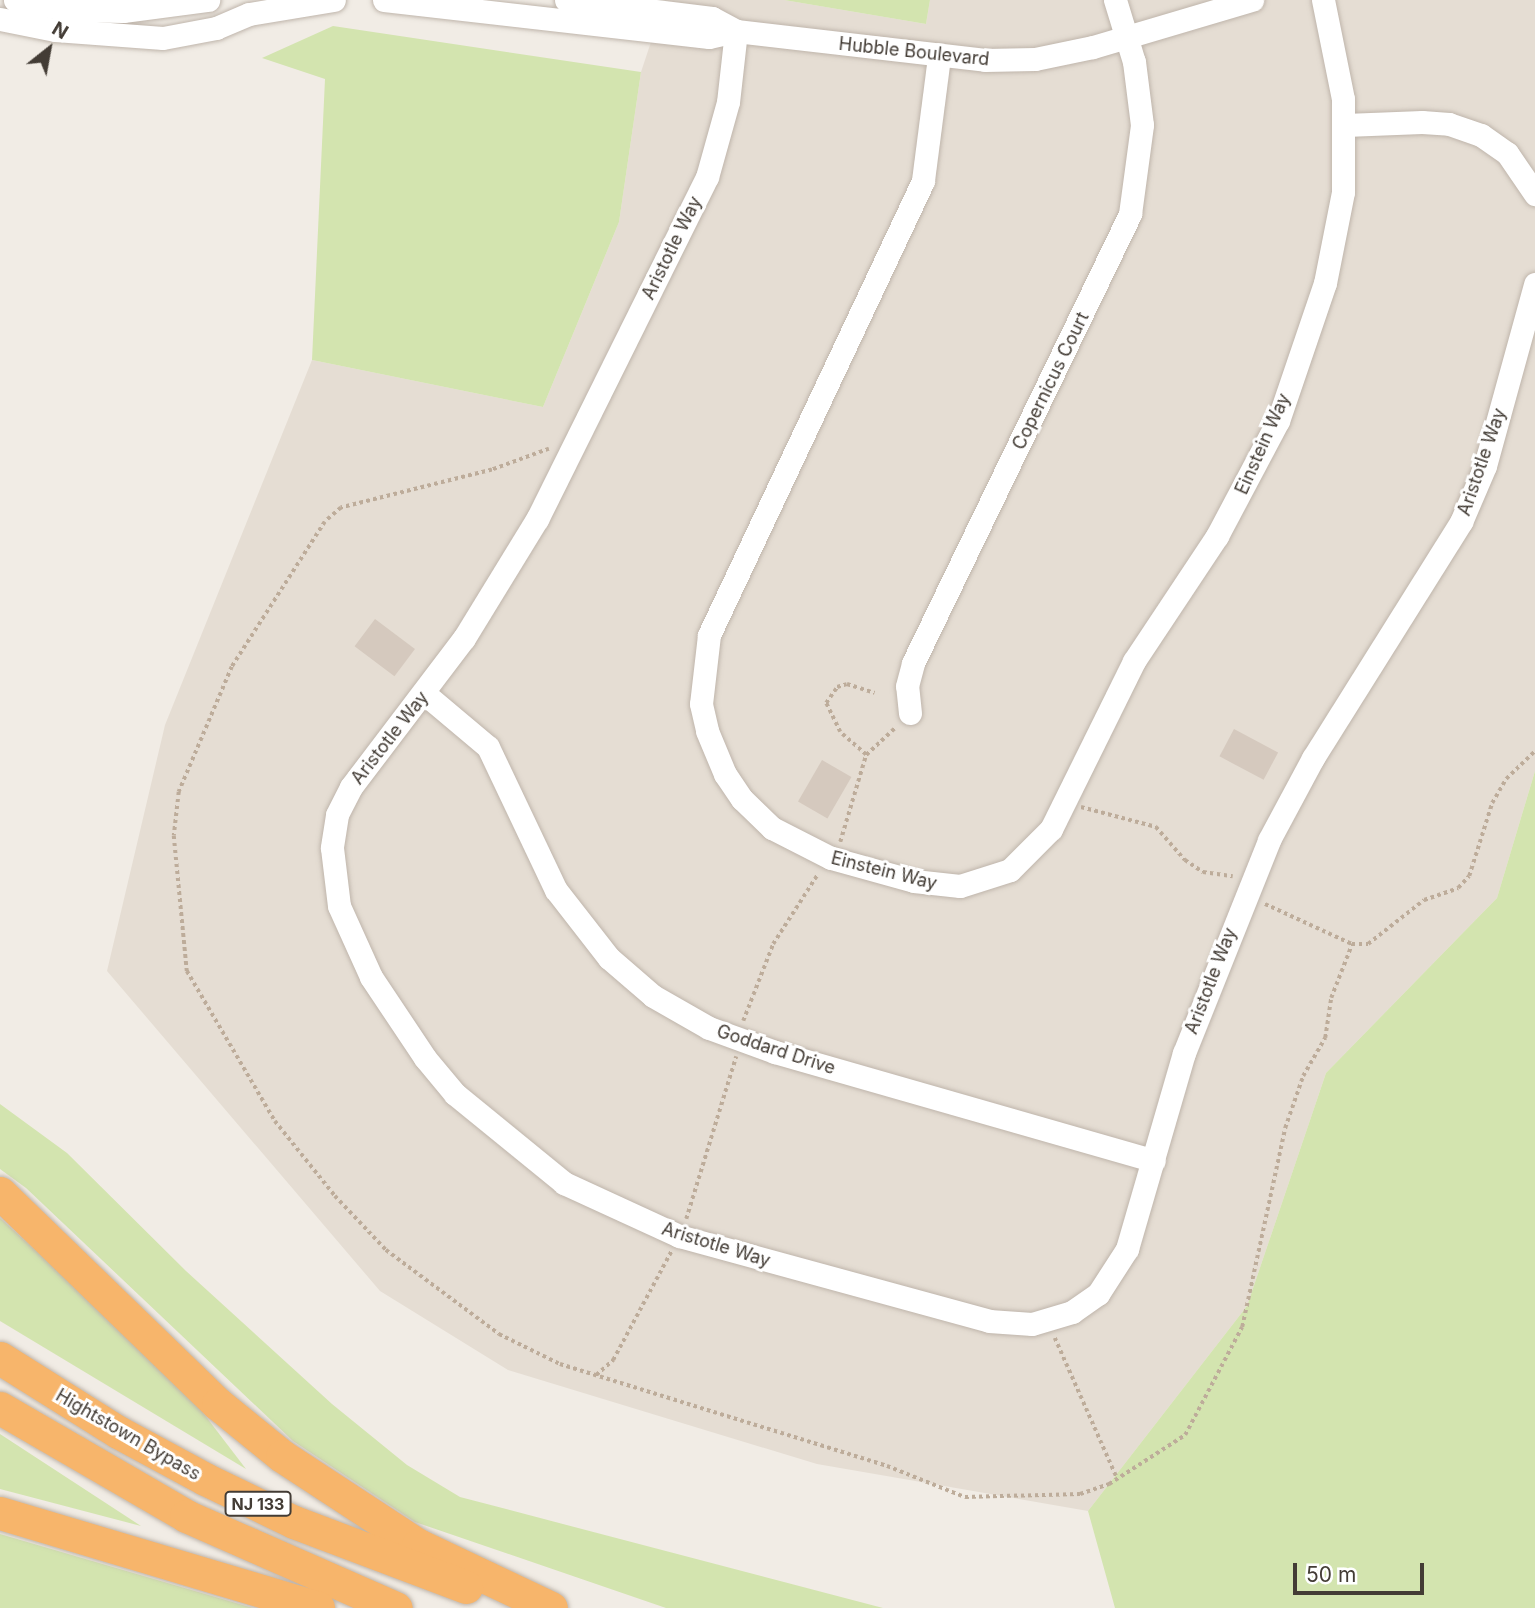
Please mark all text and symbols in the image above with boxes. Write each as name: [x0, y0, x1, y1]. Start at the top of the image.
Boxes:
north arrow: [14, 14, 84, 84]
text: N: [48, 17, 72, 44]
street label: Hubble Boulevard: [838, 33, 990, 71]
street label: Aristotle Way: [638, 193, 706, 303]
street label: Copernicus Court: [1008, 309, 1094, 453]
street label: Einstein Way: [1231, 390, 1295, 498]
street label: Aristotle Way: [1453, 405, 1511, 519]
street label: Aristotle Way: [347, 687, 433, 789]
street label: Einstein Way: [829, 847, 939, 895]
street label: Aristotle Way: [1181, 925, 1241, 1037]
street label: Goddard Drive: [714, 1021, 838, 1079]
street label: Aristotle Way: [659, 1218, 773, 1272]
street label: Hightstown Bypass: [52, 1385, 204, 1485]
road number: NJ 133: [223, 1492, 293, 1516]
scale bar: [1297, 1548, 1428, 1592]
text: 50 m: [1306, 1562, 1356, 1587]

